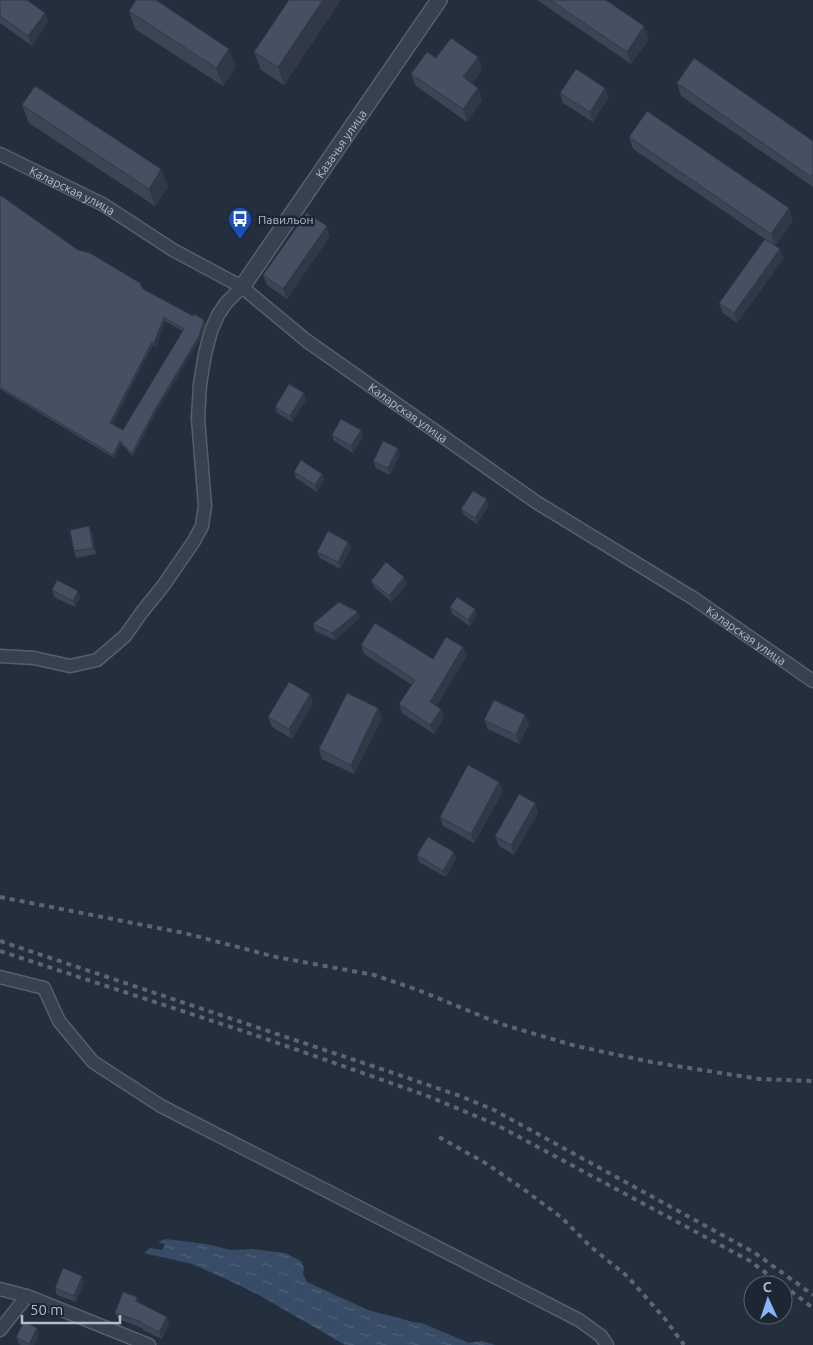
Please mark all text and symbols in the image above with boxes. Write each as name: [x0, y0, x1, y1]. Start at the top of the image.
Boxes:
street label: Казачья улица: [312, 107, 368, 180]
street label: Каларская улица: [28, 163, 118, 217]
bus stop icon: Павильон: [227, 206, 253, 240]
place label: Павильон: [258, 213, 313, 226]
street label: Каларская улица: [366, 380, 451, 445]
street label: Каларская улица: [704, 603, 789, 667]
north arrow: [743, 1275, 793, 1325]
text: С: [762, 1279, 772, 1295]
scale bar: [22, 1292, 120, 1324]
text: 50 m: [30, 1301, 63, 1318]

